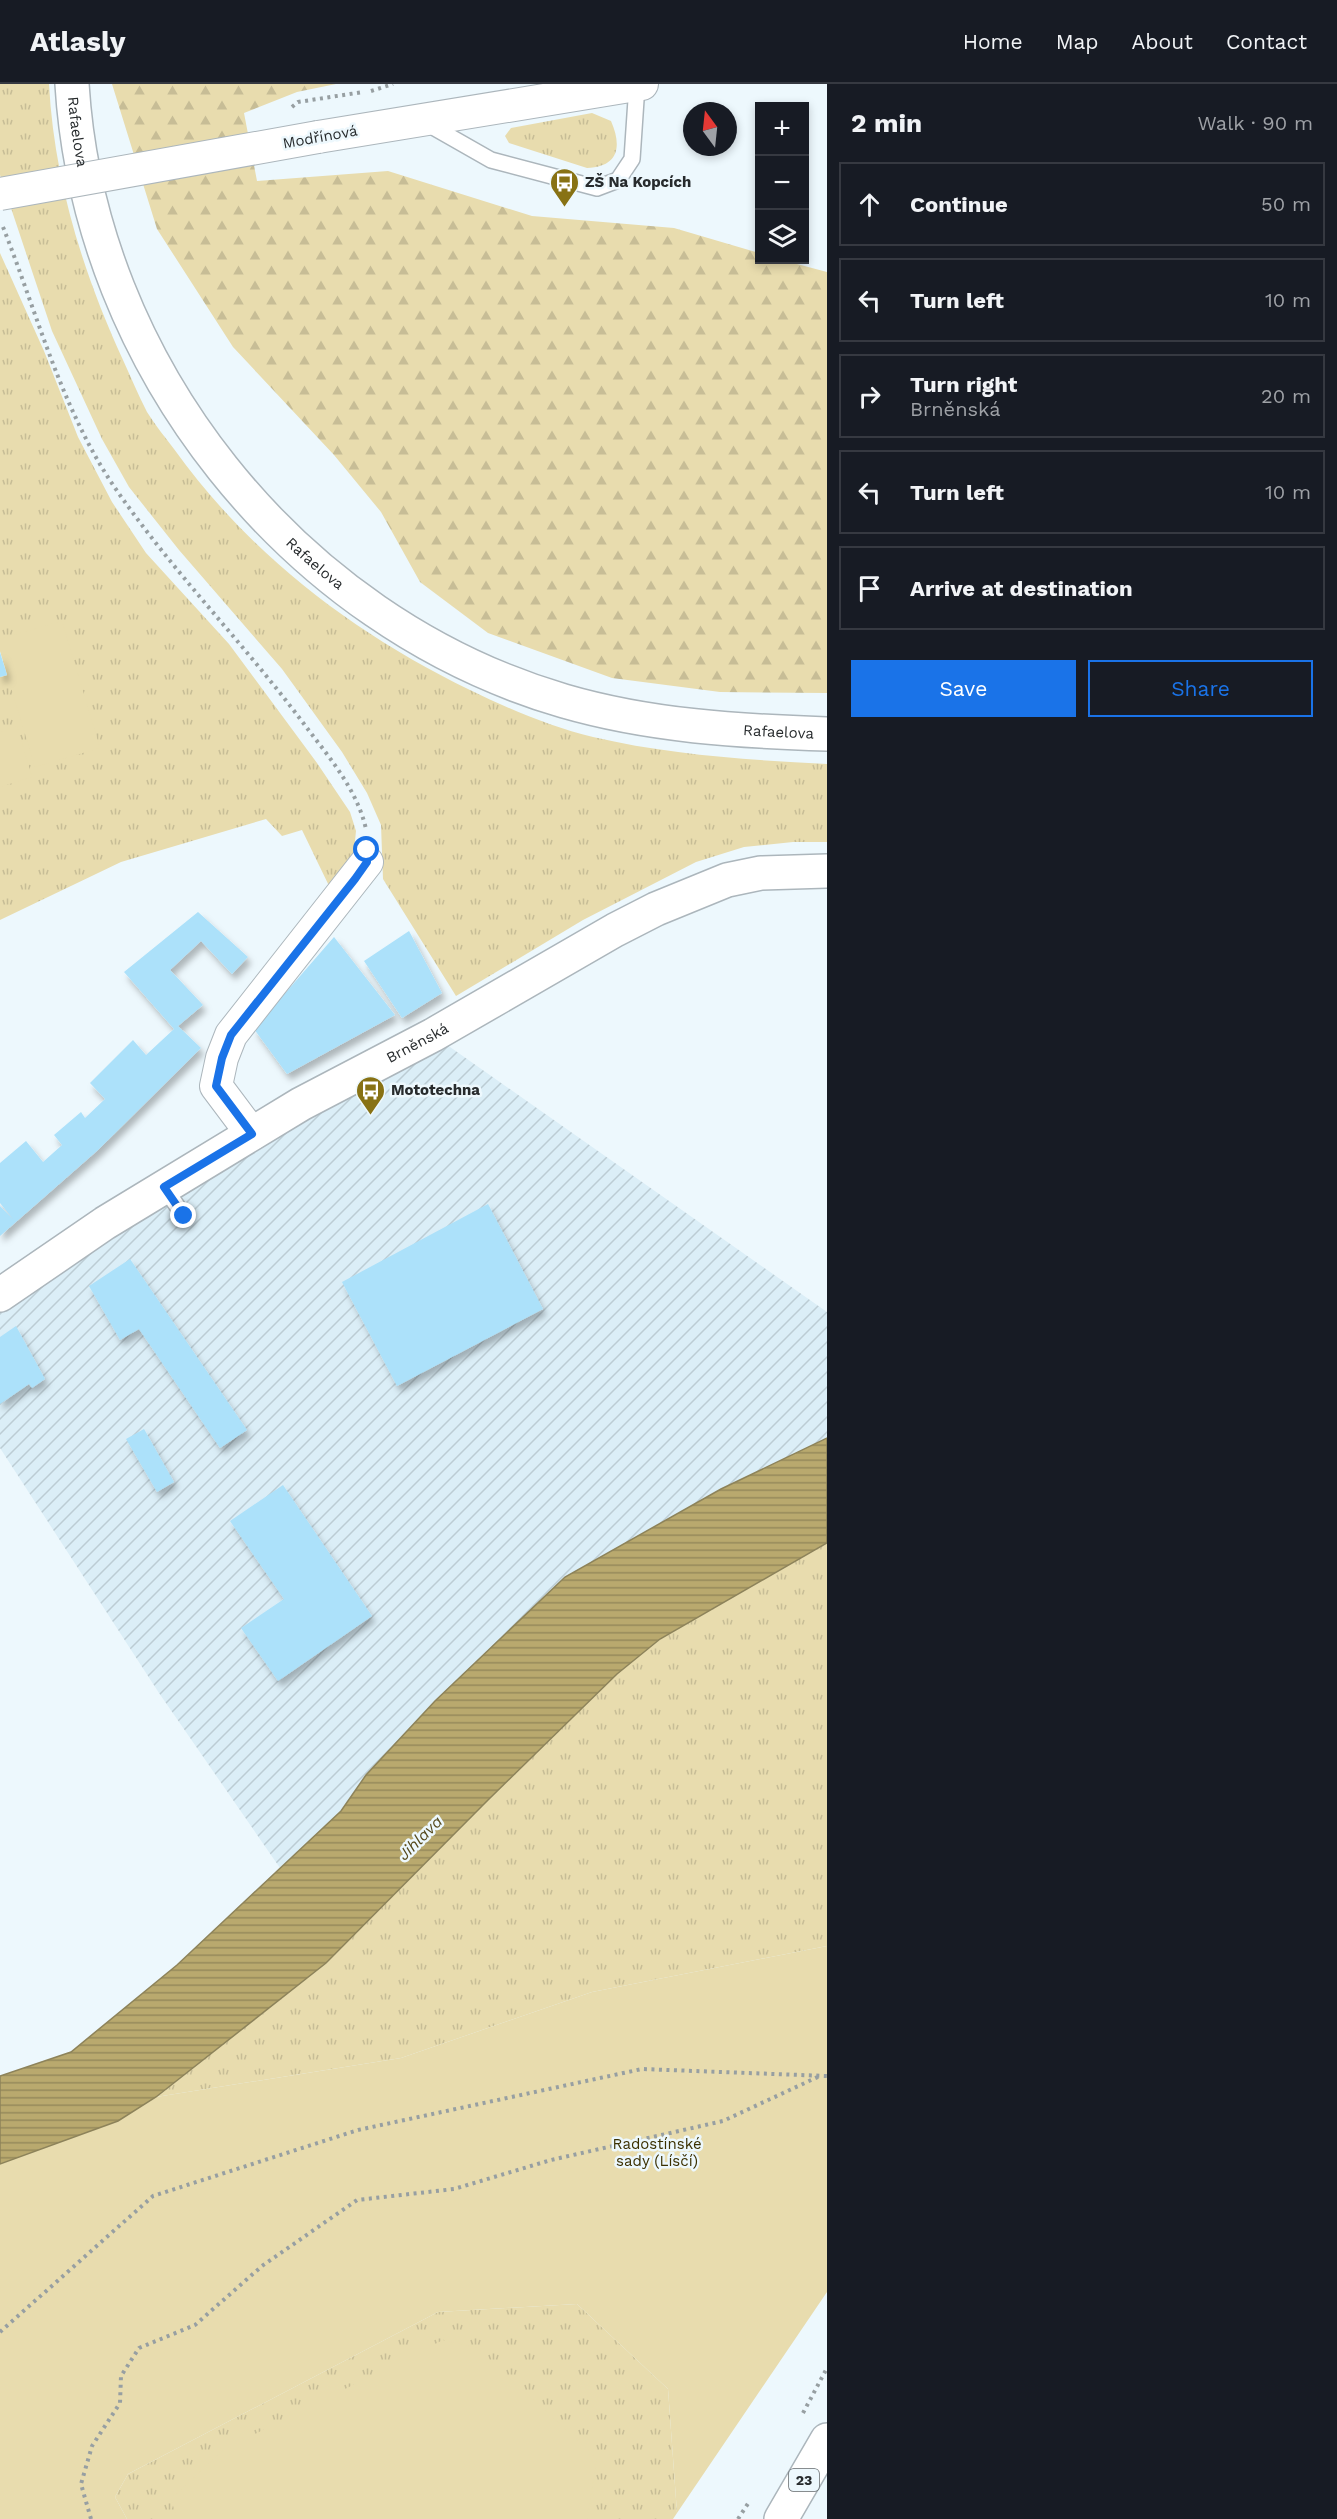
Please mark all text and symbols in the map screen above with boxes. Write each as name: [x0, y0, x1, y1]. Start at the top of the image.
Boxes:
text: Atlasly: [30, 25, 125, 58]
text: Home: [963, 29, 1023, 54]
text: Map: [1056, 29, 1099, 54]
text: About: [1132, 29, 1193, 54]
text: Contact: [1226, 29, 1307, 54]
street label: Rafaelova: [64, 96, 91, 169]
north arrow: [683, 102, 737, 156]
map controls: [755, 102, 809, 264]
button: +: [755, 102, 809, 156]
text: 2 min: [851, 108, 922, 138]
text: Walk · 90 m: [1197, 111, 1313, 135]
street label: Modřínová: [281, 121, 359, 152]
button: −: [755, 156, 809, 210]
bus stop icon: ZŠ Na Kopcích: [548, 166, 580, 208]
place label: ZŠ Na Kopcích: [585, 173, 691, 191]
icon: ahead: [853, 188, 886, 221]
text: Continue: [910, 192, 1008, 217]
text: 50 m: [1261, 192, 1311, 216]
button: layers: [755, 210, 809, 264]
icon: left: [853, 284, 886, 317]
text: Turn left: [910, 288, 1004, 313]
text: 10 m: [1265, 288, 1311, 312]
text: Turn right: [910, 372, 1017, 397]
icon: right: [853, 380, 886, 413]
text: 20 m: [1261, 384, 1311, 408]
text: Brněnská: [910, 397, 1001, 421]
icon: left: [853, 476, 886, 509]
text: Turn left: [910, 480, 1004, 505]
text: 10 m: [1265, 480, 1311, 504]
street label: Rafaelova: [282, 534, 348, 594]
icon: arrive: [853, 572, 886, 605]
text: Arrive at destination: [910, 576, 1133, 601]
button: Save: [851, 660, 1076, 717]
button: Share: [1088, 660, 1313, 717]
street label: Rafaelova: [743, 721, 815, 743]
route start: [353, 836, 379, 862]
street label: Brněnská: [383, 1019, 452, 1067]
bus stop icon: Mototechna: [354, 1074, 386, 1116]
place label: Mototechna: [391, 1081, 480, 1099]
route end: [170, 1202, 196, 1228]
water label: Jihlava: [394, 1812, 446, 1864]
park label: Radostínské sady (Lísčí): [612, 2135, 702, 2170]
road number: 23: [789, 2469, 819, 2491]

